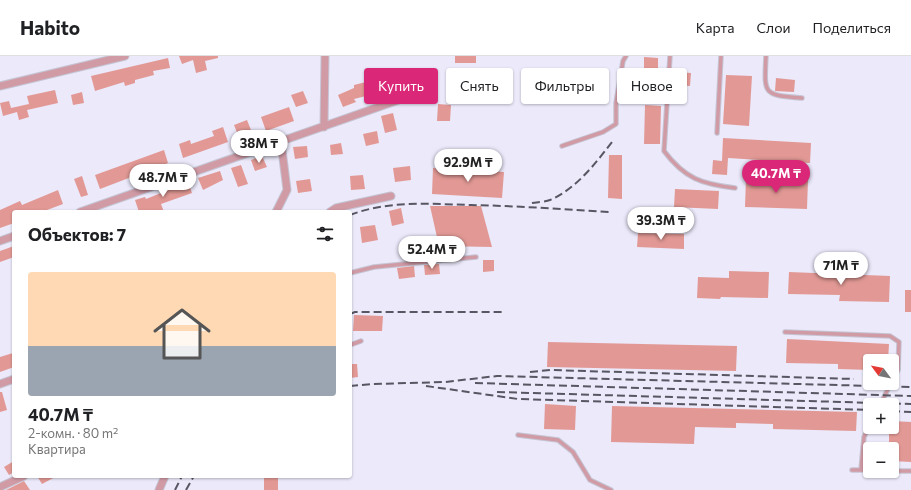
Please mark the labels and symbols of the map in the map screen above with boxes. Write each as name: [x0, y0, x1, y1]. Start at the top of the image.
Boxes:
pin: 38M ₸: [231, 130, 287, 164]
pin: 92.9M ₸: [431, 149, 505, 183]
pin: 40.7M ₸: [739, 160, 813, 194]
pin: 48.7M ₸: [126, 164, 200, 198]
pin: 39.3M ₸: [624, 207, 698, 241]
pin: 52.4M ₸: [395, 236, 469, 270]
pin: 71M ₸: [813, 252, 869, 286]
north arrow: [863, 354, 899, 390]

